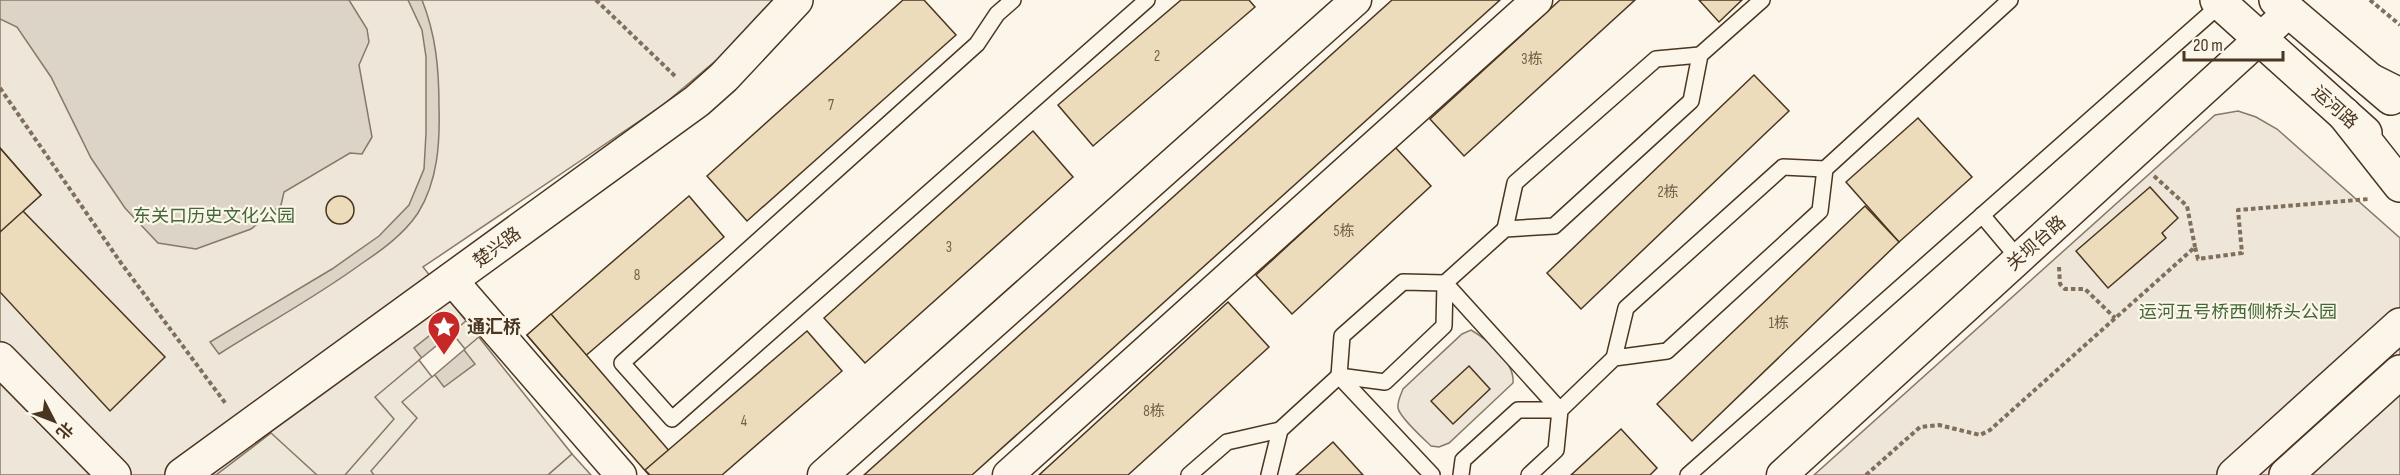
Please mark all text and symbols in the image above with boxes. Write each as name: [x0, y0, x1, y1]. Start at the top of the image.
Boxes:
scale bar: [2184, 24, 2283, 62]
text: 20 m: [2193, 35, 2223, 56]
house number: 2: [1154, 47, 1160, 66]
house number: 3栋: [1521, 50, 1543, 69]
street label: 运河路: [2308, 82, 2362, 133]
house number: 7: [828, 96, 834, 115]
house number: 2栋: [1657, 183, 1679, 202]
park label: 东关口历史文化公园: [133, 206, 295, 227]
street label: 关坝台路: [2003, 211, 2070, 275]
house number: 5栋: [1333, 222, 1355, 241]
street label: 楚兴路: [469, 223, 525, 272]
house number: 3: [946, 238, 952, 257]
house number: 8: [634, 266, 640, 285]
park label: 运河五号桥西侧桥头公园: [2139, 302, 2337, 323]
place icon: 通汇桥: [426, 309, 462, 356]
house number: 1栋: [1769, 314, 1789, 333]
place label: 通汇桥: [467, 317, 521, 338]
north arrow: [24, 391, 84, 451]
house number: 8栋: [1143, 402, 1165, 421]
house number: 4: [741, 412, 747, 431]
text: 北: [52, 418, 76, 442]

